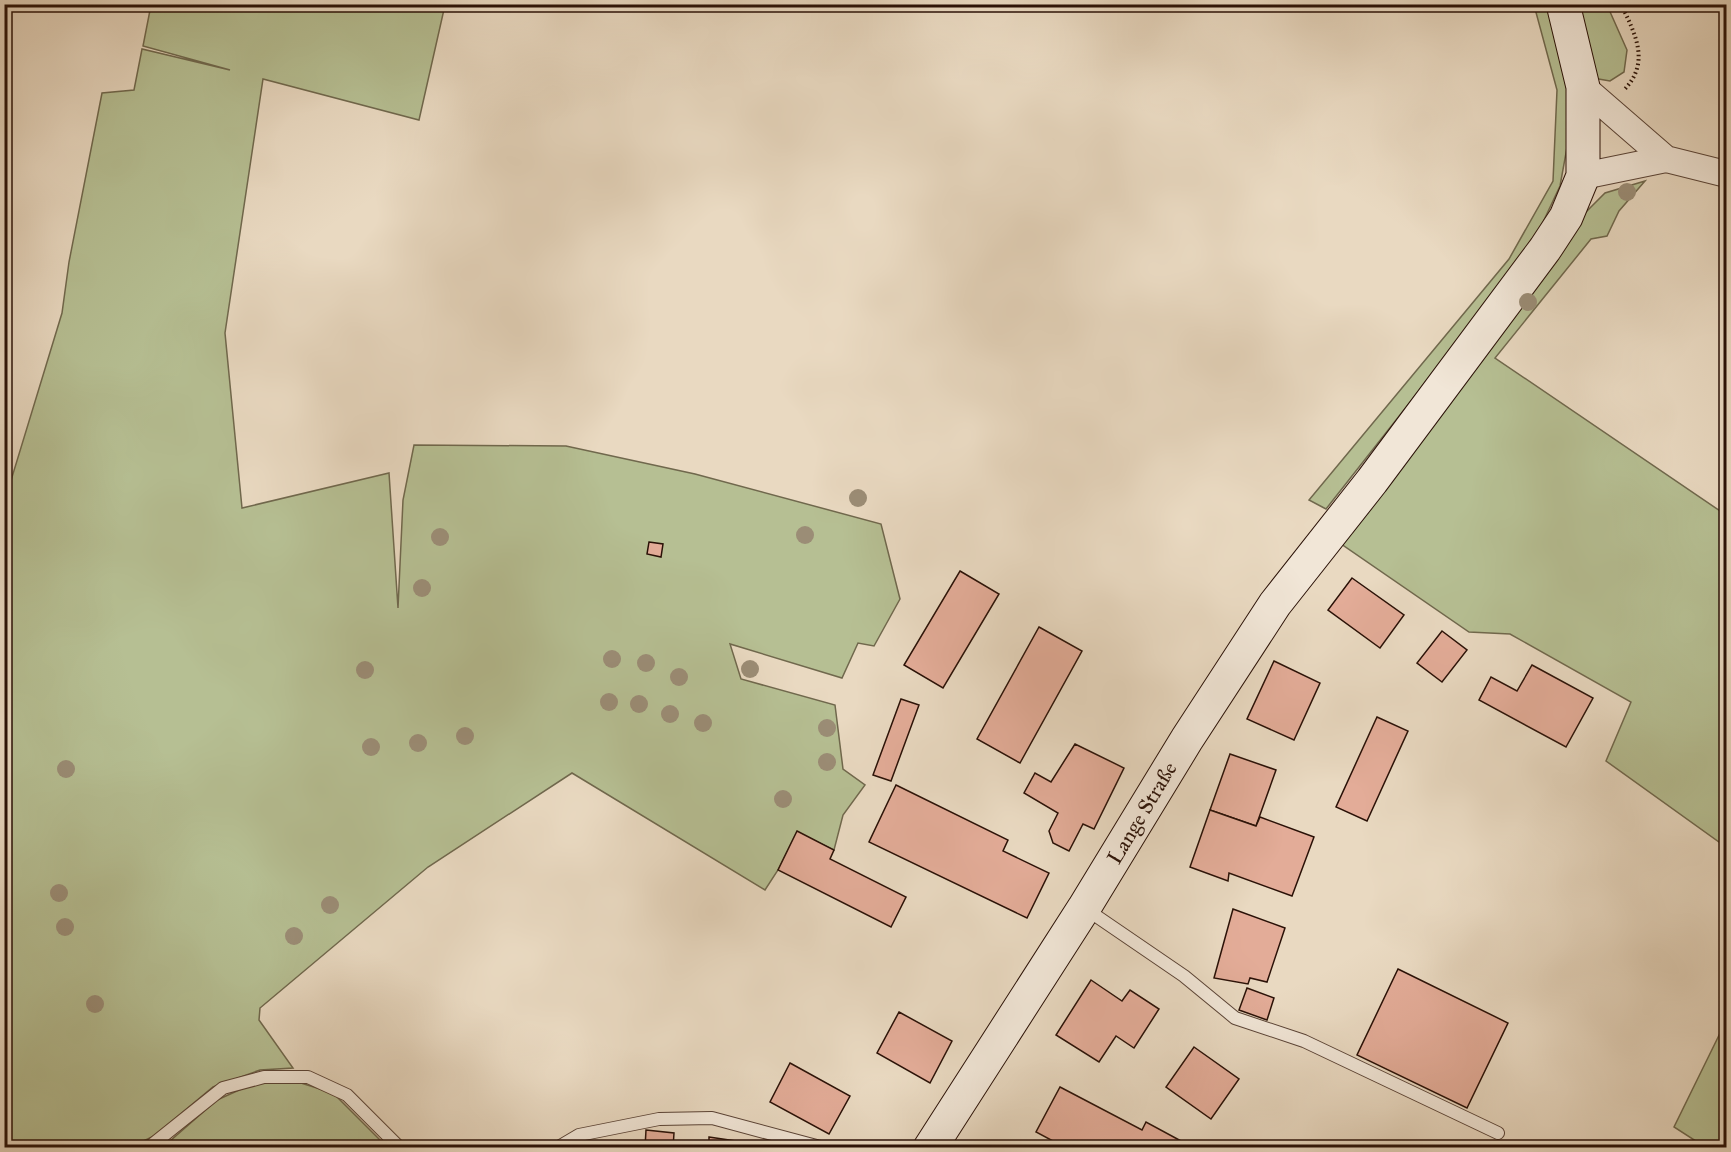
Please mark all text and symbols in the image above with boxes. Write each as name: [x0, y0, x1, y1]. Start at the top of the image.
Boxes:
street label: Lange Straße: [1101, 757, 1183, 869]

